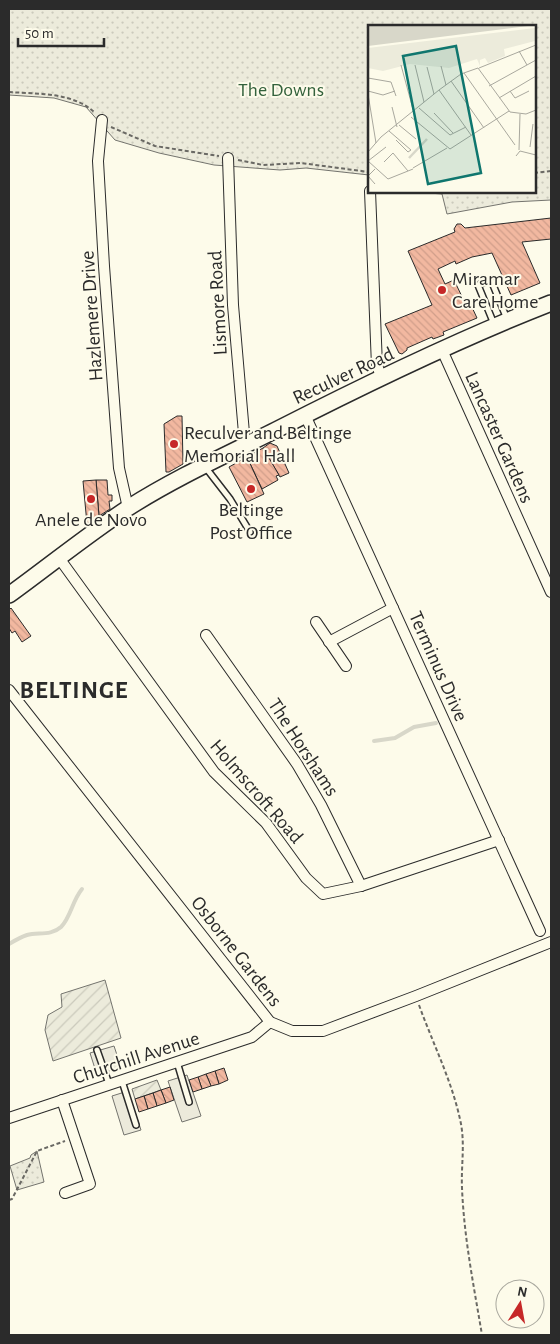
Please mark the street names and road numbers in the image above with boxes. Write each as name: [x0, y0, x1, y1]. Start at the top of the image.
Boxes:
street label: Hazlemere Drive: [77, 250, 107, 382]
street label: Lismore Road: [205, 250, 231, 356]
street label: Reculver Road: [290, 344, 397, 408]
street label: Lancaster Gardens: [461, 369, 537, 506]
street label: Terminus Drive: [405, 609, 471, 724]
street label: The Horshams: [264, 695, 342, 800]
street label: Holmscroft Road: [206, 736, 307, 847]
street label: Osborne Gardens: [187, 893, 285, 1011]
street label: Churchill Avenue: [71, 1028, 202, 1088]

